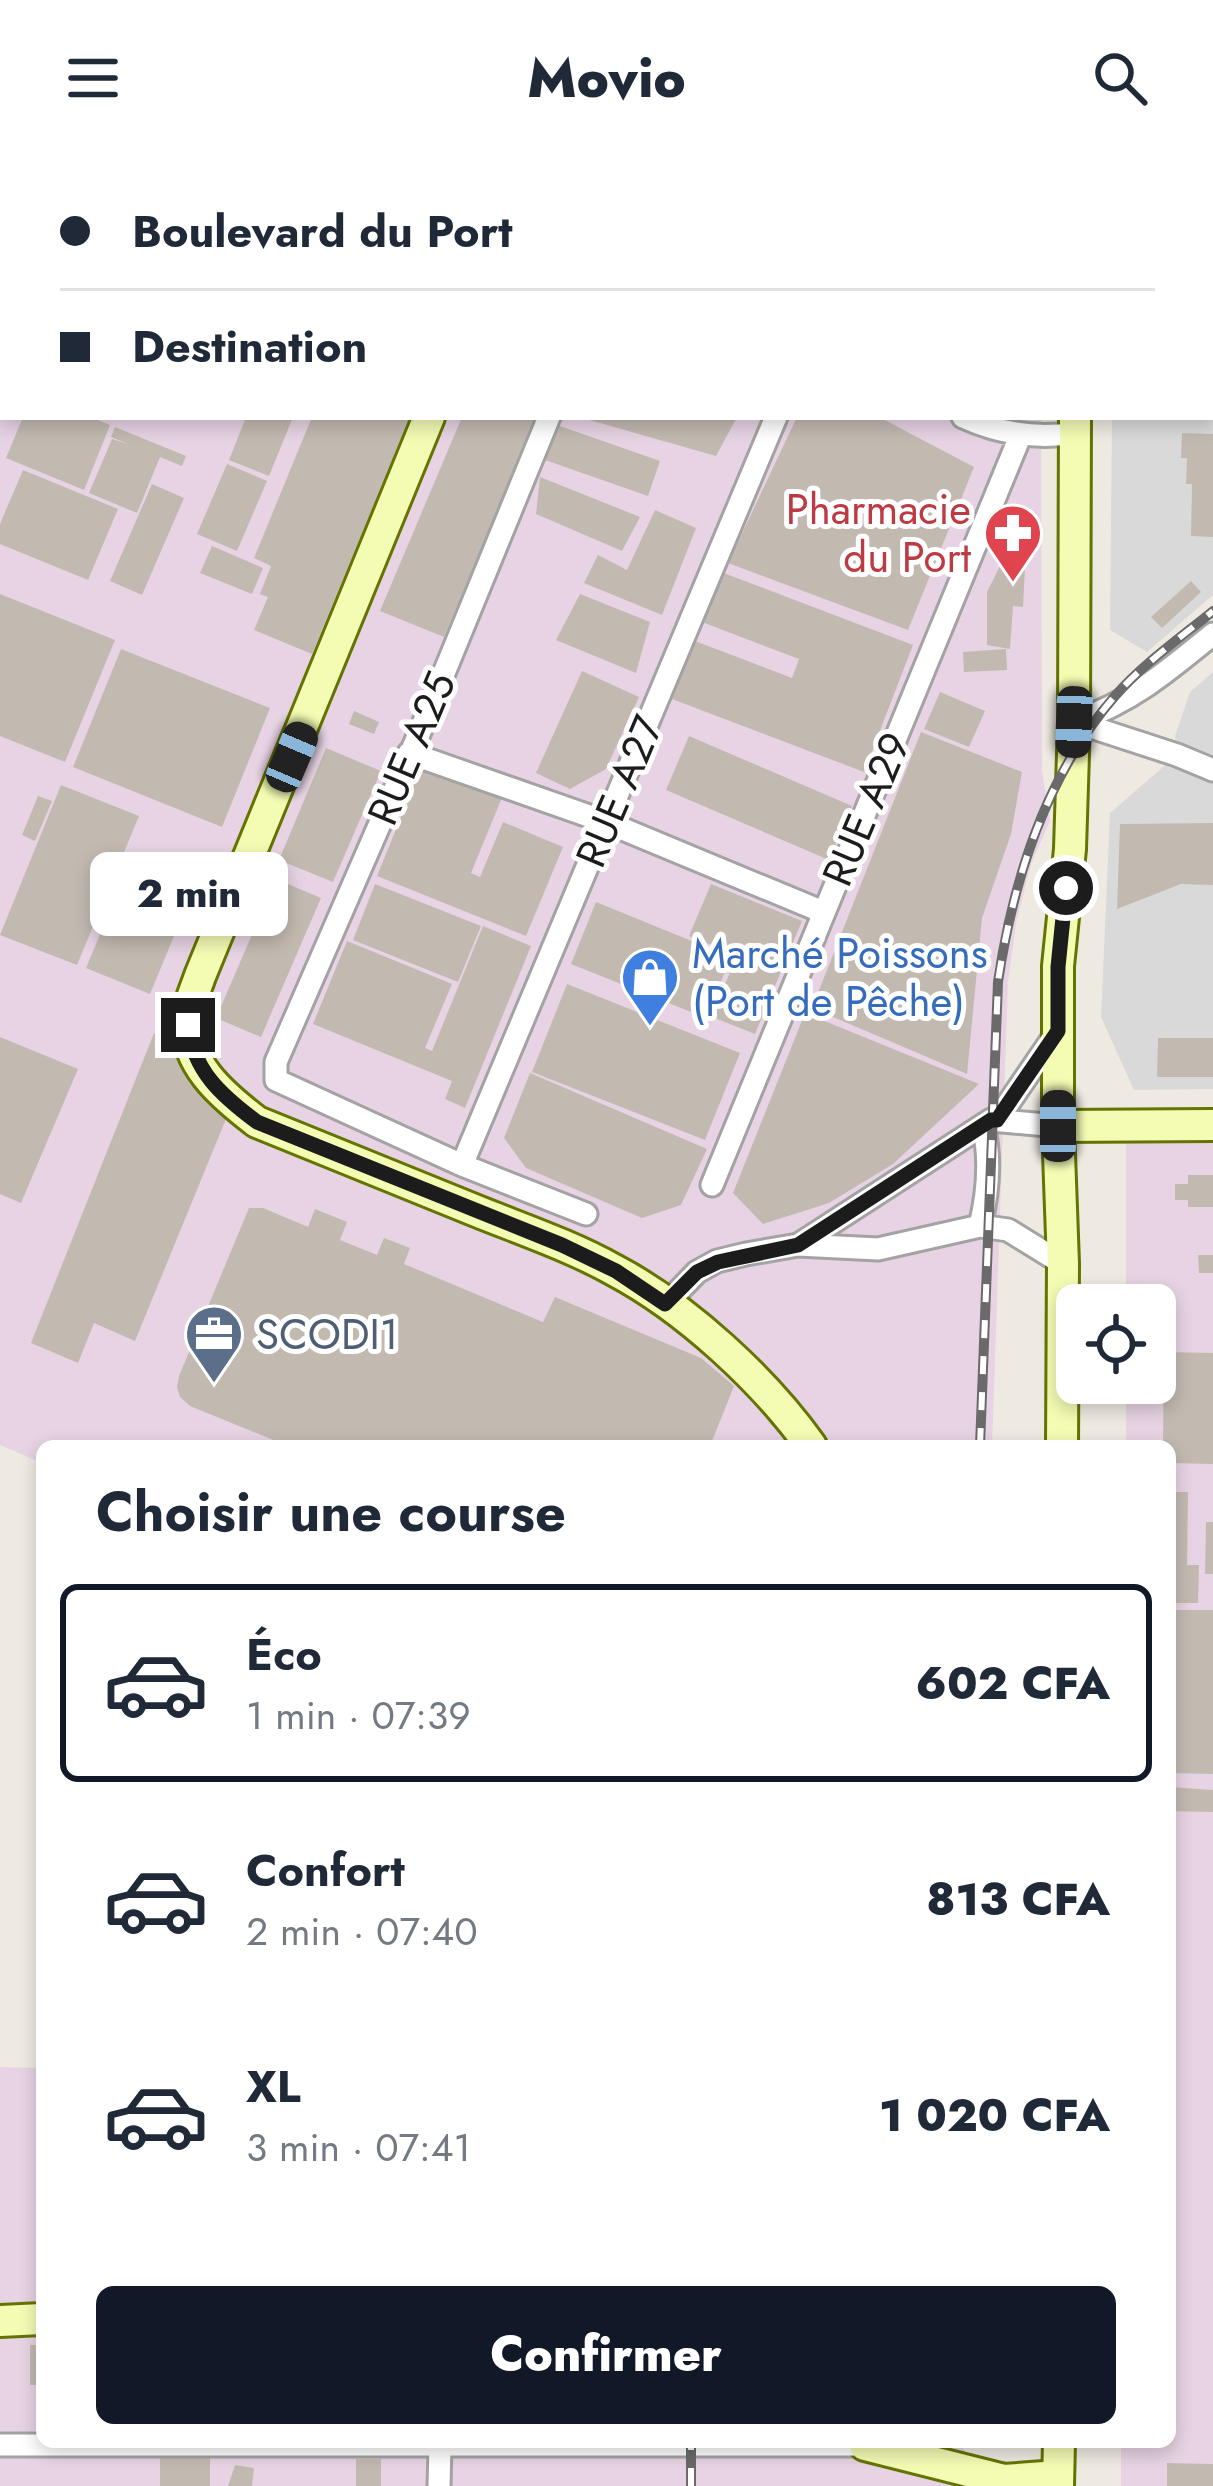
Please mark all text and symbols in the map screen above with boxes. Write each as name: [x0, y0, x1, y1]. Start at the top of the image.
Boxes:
text: Movio: [527, 39, 686, 117]
icon: menu: [60, 45, 126, 111]
icon: search: [1087, 45, 1153, 111]
text: Boulevard du Port: [132, 199, 512, 264]
text: Destination: [132, 314, 367, 379]
place label: Pharmacie du Port: [786, 479, 971, 588]
pharmacy icon: Pharmacie du Port: [982, 502, 1044, 584]
street label: RUE A25: [352, 662, 471, 834]
car: [1055, 685, 1093, 759]
street label: RUE A27: [560, 706, 679, 876]
car: [261, 717, 323, 797]
street label: RUE A29: [807, 723, 926, 895]
callout: 2 min: [89, 851, 287, 935]
route start: [1039, 861, 1093, 915]
text: 2 min: [137, 865, 241, 922]
place label: Marché Poissons (Port de Pêche): [692, 923, 988, 1032]
shop icon: Marché Poissons (Port de Pêche): [619, 946, 681, 1028]
route end: [161, 998, 215, 1052]
car: [1040, 1090, 1076, 1162]
map controls: [1056, 1284, 1176, 1404]
button: locate: [1056, 1284, 1176, 1404]
office icon: SCODI1: [183, 1303, 245, 1385]
place label: SCODI1: [256, 1304, 399, 1365]
text: Choisir une course: [96, 1473, 566, 1551]
text: Éco: [246, 1622, 322, 1687]
icon: car: [102, 1629, 210, 1737]
text: 602 CFA: [916, 1651, 1110, 1716]
text: 1 min · 07:39: [246, 1687, 471, 1744]
text: Confort: [246, 1838, 405, 1903]
icon: car: [102, 1845, 210, 1953]
text: 813 CFA: [926, 1867, 1110, 1932]
text: 2 min · 07:40: [246, 1903, 478, 1960]
text: XL: [246, 2054, 301, 2119]
icon: car: [102, 2061, 210, 2169]
text: 1 020 CFA: [879, 2083, 1110, 2148]
text: 3 min · 07:41: [246, 2119, 471, 2176]
button: Confirmer: [96, 2286, 1116, 2424]

